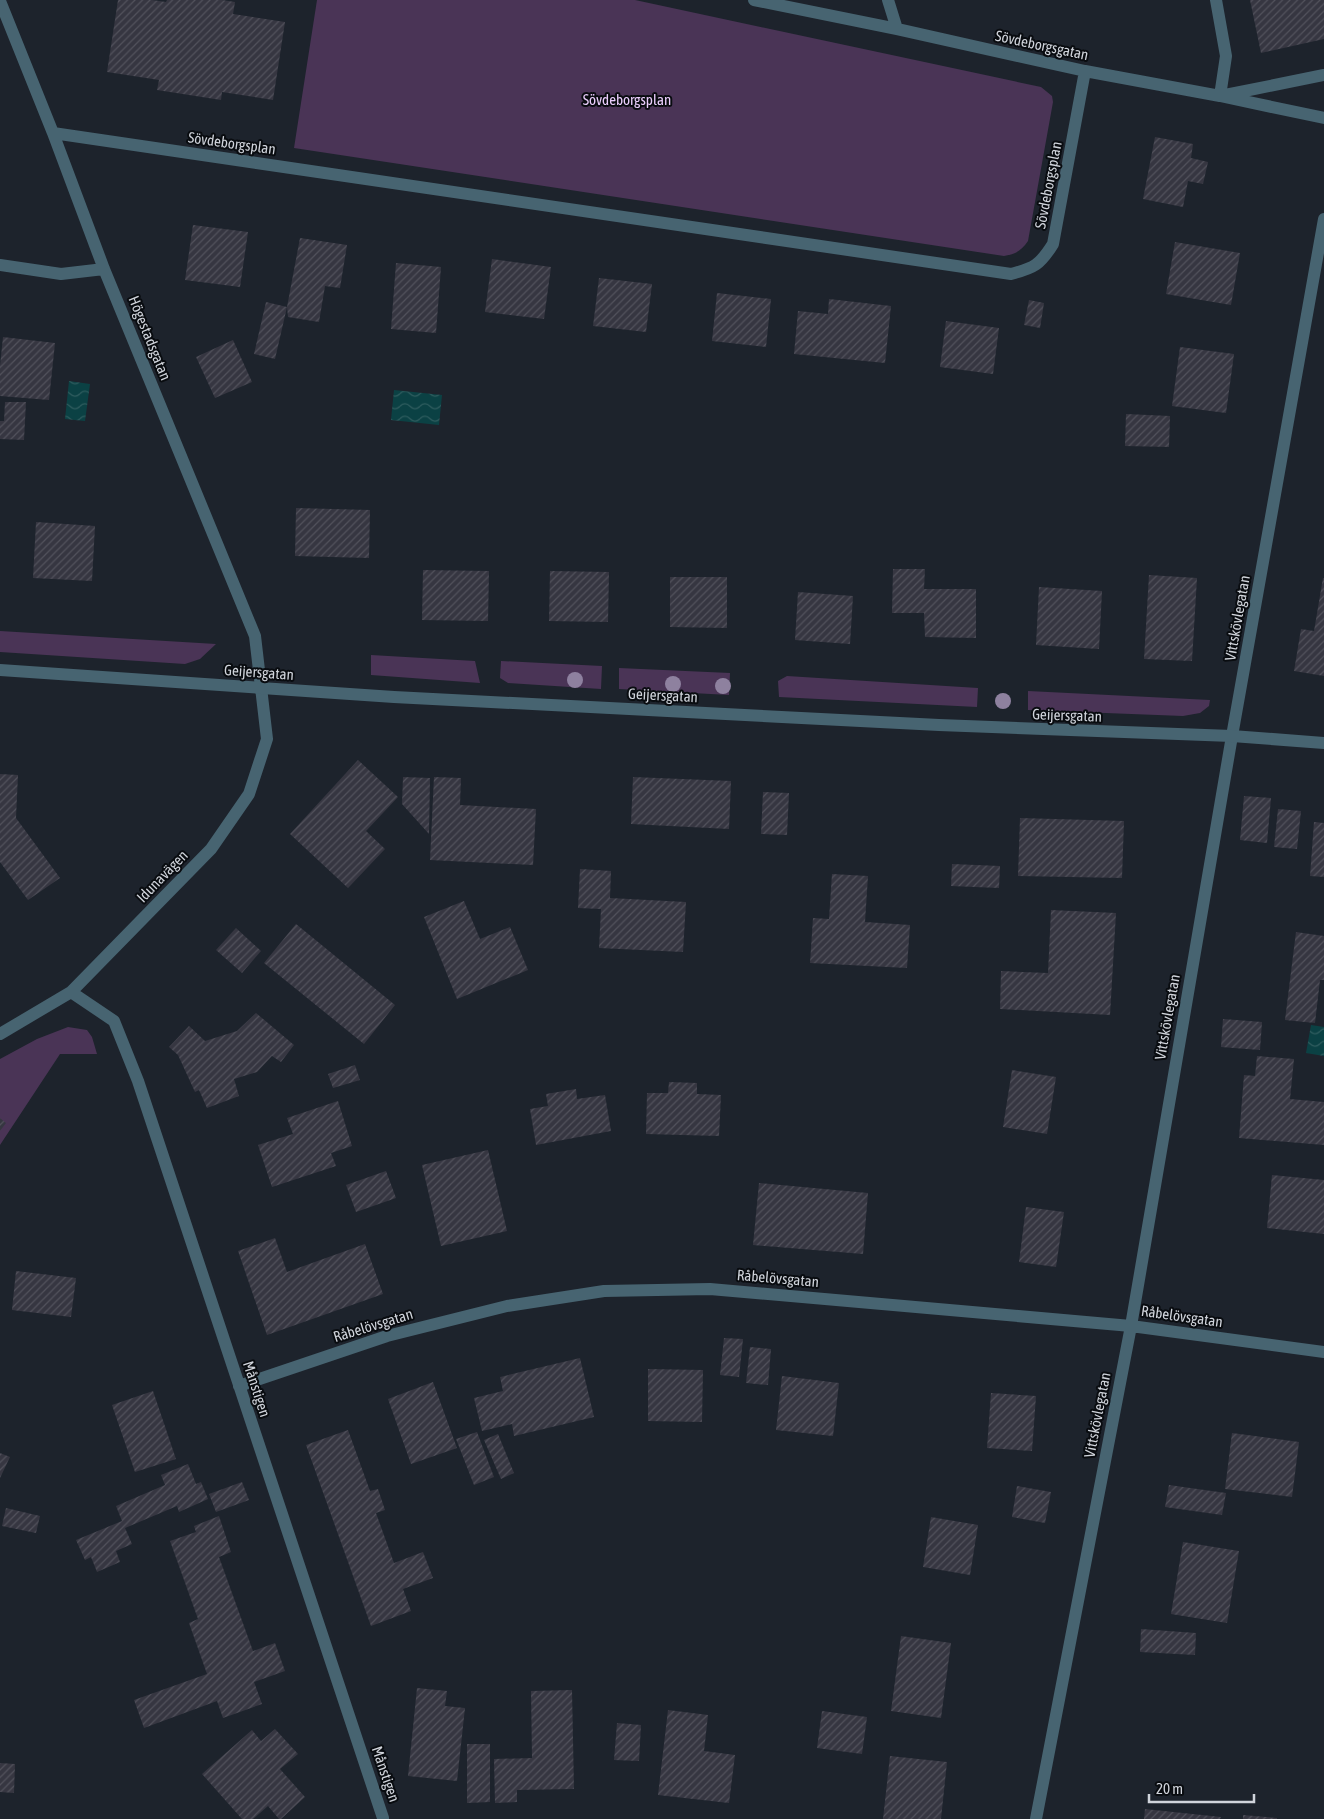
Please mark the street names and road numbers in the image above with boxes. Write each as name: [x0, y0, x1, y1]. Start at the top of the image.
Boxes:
street label: Sövdeborgsgatan: [994, 27, 1090, 63]
street label: Sövdeborgsplan: [187, 128, 277, 158]
street label: Sövdeborgsplan: [1031, 140, 1065, 230]
street label: Högestadsgatan: [125, 293, 175, 383]
street label: Vittskövlegatan: [1221, 574, 1253, 662]
street label: Geijersgatan: [224, 661, 294, 683]
street label: Geijersgatan: [628, 685, 698, 705]
street label: Geijersgatan: [1032, 705, 1102, 725]
street label: Idunavägen: [133, 846, 191, 906]
street label: Vittskövlegatan: [1151, 973, 1183, 1061]
street label: Råbelövsgatan: [736, 1266, 820, 1290]
street label: Råbelövsgatan: [1140, 1302, 1224, 1330]
street label: Råbelövsgatan: [331, 1305, 415, 1345]
street label: Månstigen: [240, 1359, 274, 1419]
street label: Vittskövlegatan: [1080, 1371, 1114, 1459]
street label: Månstigen: [369, 1744, 403, 1804]

